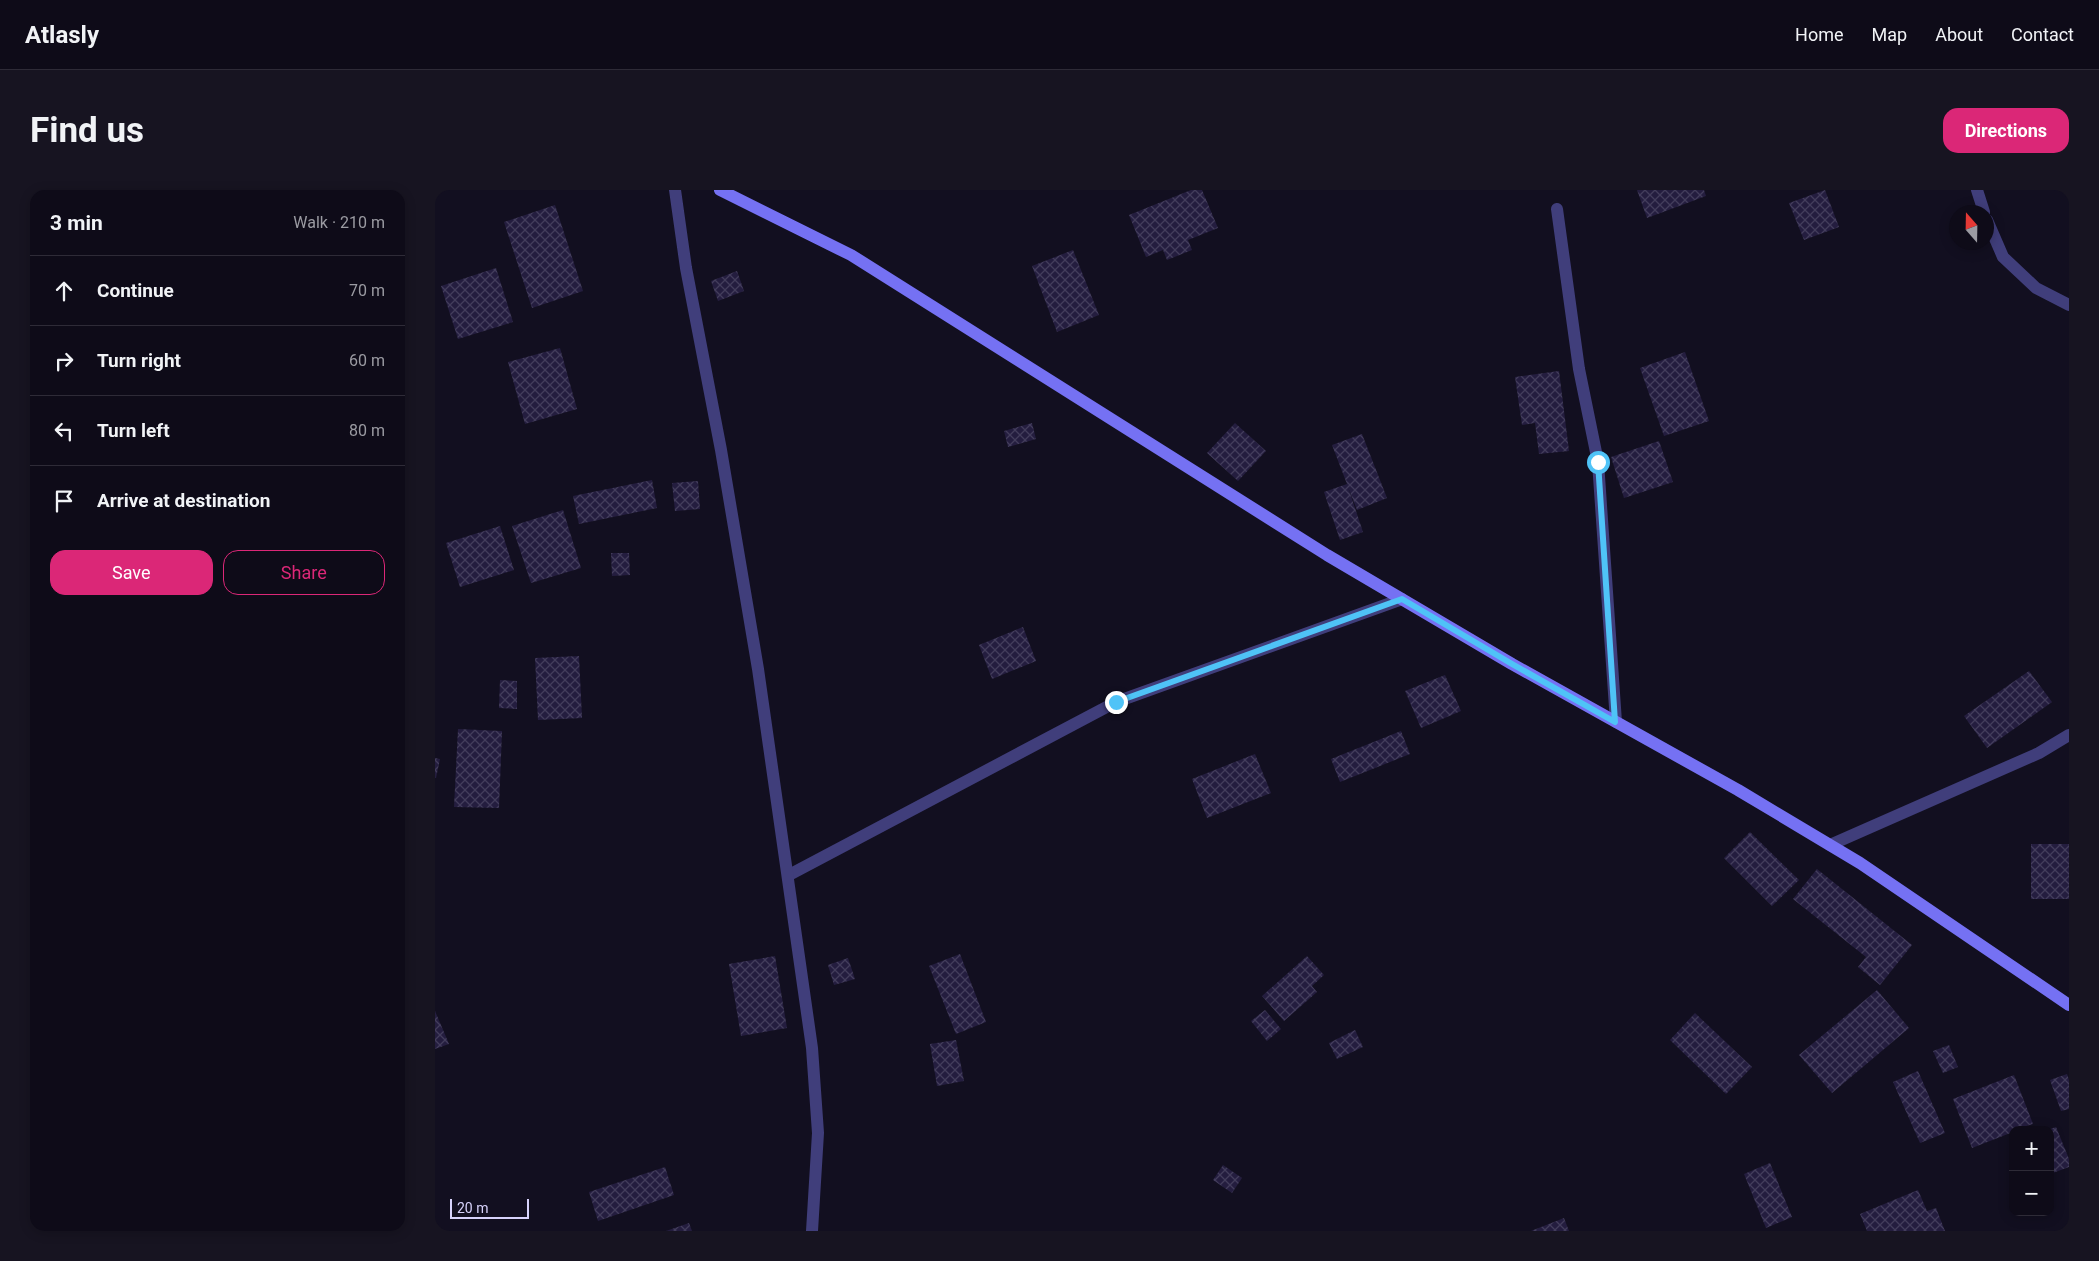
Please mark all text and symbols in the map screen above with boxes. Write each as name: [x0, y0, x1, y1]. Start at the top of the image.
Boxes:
text: Atlasly: [25, 21, 99, 49]
text: Home: [1795, 24, 1844, 45]
text: Map: [1872, 24, 1907, 45]
text: About: [1935, 24, 1983, 45]
text: Contact: [2011, 24, 2074, 45]
button: Directions: [1943, 108, 2069, 153]
text: Find us: [30, 110, 144, 151]
north arrow: [1949, 205, 1994, 250]
text: 3 min: [50, 211, 103, 235]
text: Walk · 210 m: [293, 213, 385, 232]
icon: ahead: [50, 277, 78, 305]
text: Continue: [97, 279, 174, 302]
text: 70 m: [349, 281, 385, 300]
icon: right: [50, 347, 78, 375]
text: Turn right: [97, 349, 181, 372]
text: 60 m: [349, 351, 385, 370]
icon: left: [50, 417, 78, 445]
text: Turn left: [97, 419, 170, 442]
text: 80 m: [349, 421, 385, 440]
route start: [1587, 451, 1610, 474]
icon: arrive: [50, 487, 78, 515]
text: Arrive at destination: [97, 489, 270, 512]
button: Save: [50, 550, 213, 595]
button: Share: [223, 550, 385, 595]
route end: [1105, 691, 1128, 714]
map controls: [2009, 1126, 2054, 1216]
button: +: [2009, 1126, 2054, 1171]
button: −: [2009, 1171, 2054, 1216]
scale bar: [450, 1196, 529, 1219]
text: 20 m: [457, 1200, 489, 1216]

